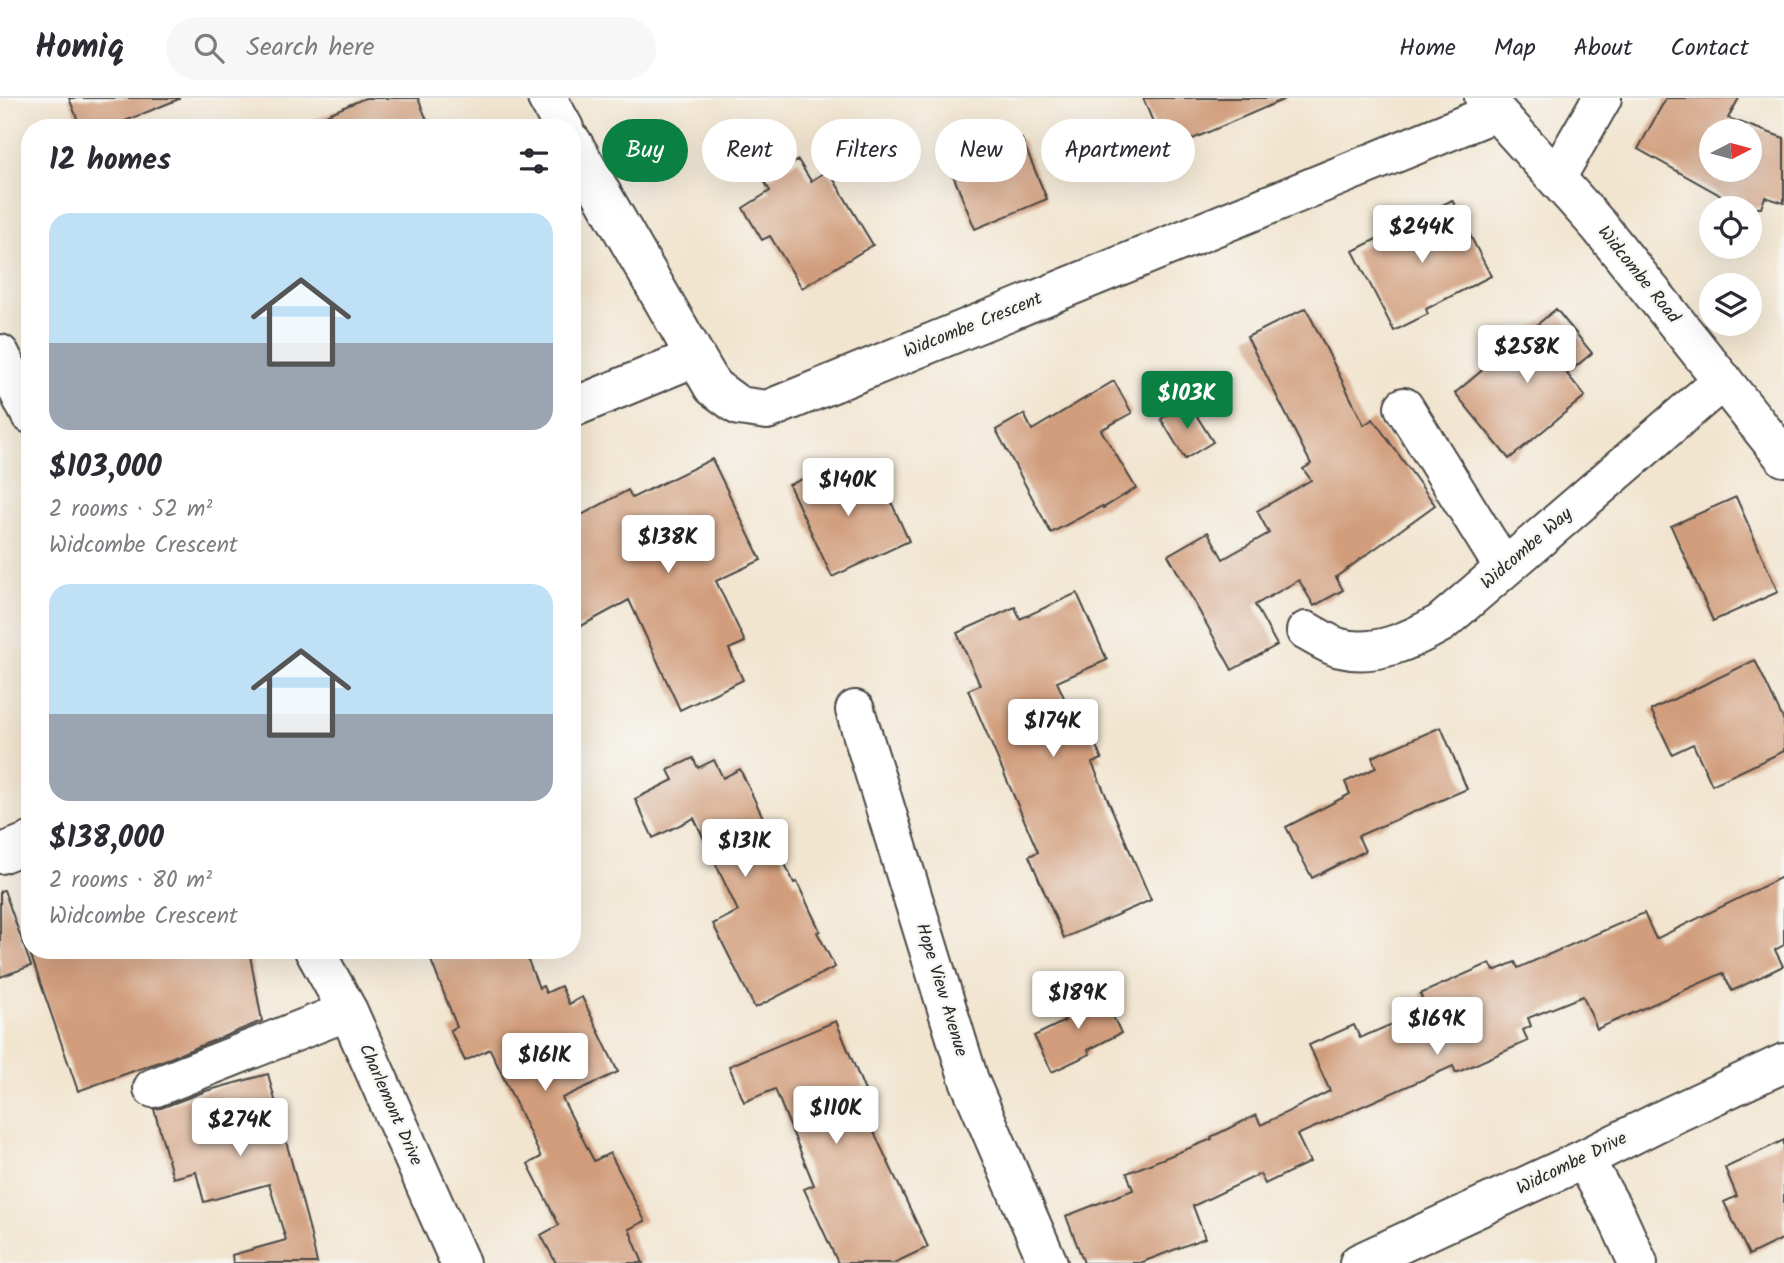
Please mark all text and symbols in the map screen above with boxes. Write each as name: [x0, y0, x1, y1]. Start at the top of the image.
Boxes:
search box: [166, 17, 656, 80]
text: Homiq: [35, 22, 124, 75]
text: Search here: [246, 27, 374, 69]
icon: search: [190, 29, 228, 67]
text: Home: [1399, 29, 1456, 68]
text: Map: [1494, 29, 1536, 68]
text: About: [1574, 29, 1632, 68]
text: Contact: [1670, 29, 1749, 68]
chip: Buy: [602, 119, 688, 182]
chip: Rent: [702, 119, 797, 182]
chip: Filters: [811, 119, 921, 182]
chip: New: [935, 119, 1027, 182]
chip: Apartment: [1041, 119, 1195, 182]
north arrow: [1699, 119, 1762, 182]
map controls: [1699, 119, 1762, 336]
text: 12 homes: [49, 137, 171, 185]
icon: filters: [515, 142, 553, 180]
button: locate: [1699, 196, 1762, 259]
pin: $244K: [1373, 206, 1471, 265]
text: $244K: [1389, 210, 1455, 246]
street label: Widcombe Road: [1589, 220, 1687, 331]
icon: home: [238, 259, 364, 385]
button: layers: [1699, 273, 1762, 336]
street label: Widcombe Crescent: [899, 284, 1048, 367]
pin: $258K: [1478, 326, 1576, 385]
text: $258K: [1494, 330, 1560, 366]
pin: $103K: [1138, 372, 1236, 431]
text: $103K: [1158, 376, 1216, 412]
text: $103,000: [49, 444, 162, 492]
pin: $140K: [799, 458, 897, 518]
text: $140K: [819, 463, 877, 499]
text: 2 rooms · 52 m²: [49, 492, 212, 528]
street label: Widcombe Way: [1475, 500, 1580, 597]
pin: $138K: [619, 516, 717, 575]
text: $138K: [638, 520, 698, 556]
text: Widcombe Crescent: [49, 528, 238, 564]
icon: home: [238, 630, 364, 756]
pin: $174K: [1004, 700, 1102, 759]
text: $174K: [1024, 704, 1082, 740]
text: $138,000: [49, 815, 164, 863]
pin: $131K: [696, 820, 794, 879]
text: $131K: [718, 824, 772, 860]
text: 2 rooms · 80 m²: [49, 863, 212, 899]
text: Widcombe Crescent: [49, 899, 238, 935]
street label: Hope View Avenue: [907, 920, 975, 1060]
pin: $189K: [1029, 972, 1127, 1031]
text: $189K: [1048, 976, 1108, 1012]
pin: $169K: [1388, 998, 1486, 1057]
text: $169K: [1408, 1002, 1466, 1038]
pin: $161K: [496, 1034, 594, 1093]
text: $161K: [518, 1038, 572, 1074]
street label: Charlemont Drive: [350, 1039, 430, 1171]
pin: $110K: [787, 1086, 885, 1146]
text: $110K: [809, 1091, 863, 1127]
pin: $274K: [191, 1098, 289, 1158]
text: $274K: [208, 1103, 272, 1139]
street label: Widcombe Drive: [1512, 1125, 1632, 1203]

